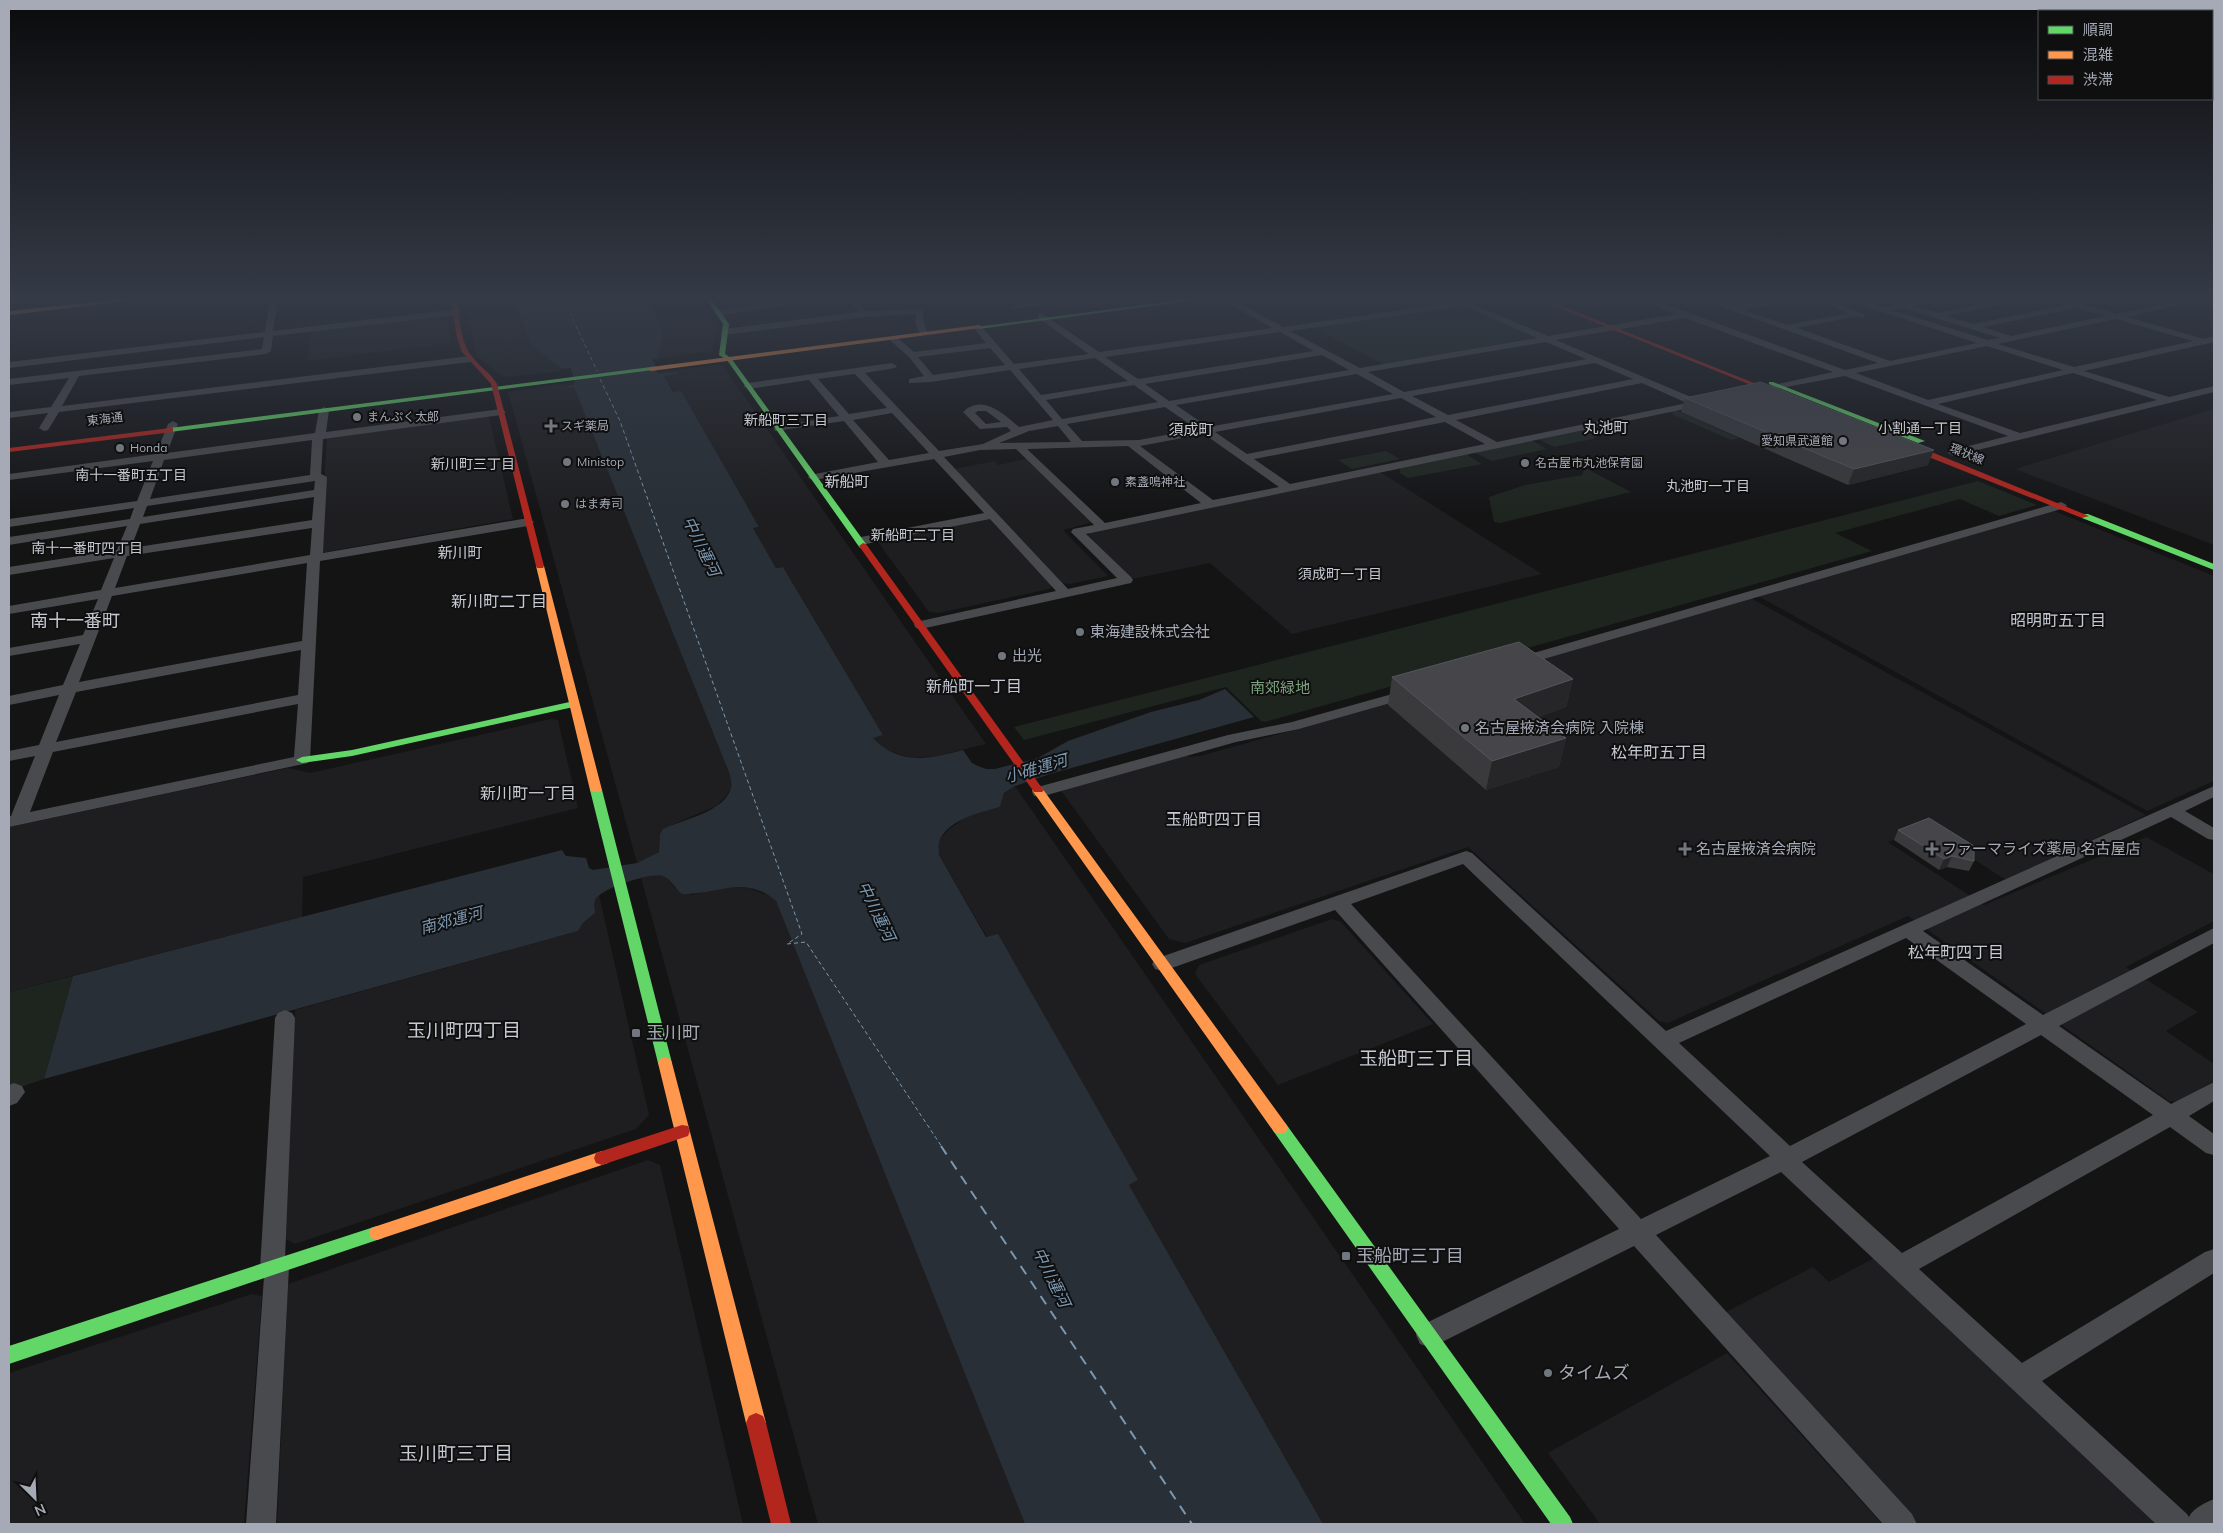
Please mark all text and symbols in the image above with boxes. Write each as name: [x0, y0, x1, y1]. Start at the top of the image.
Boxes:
legend: [2038, 10, 2213, 100]
text: 順調: [2083, 20, 2113, 39]
text: 混雑: [2083, 45, 2113, 64]
text: 渋滞: [2083, 70, 2113, 89]
street label: 東海通: [86, 409, 124, 428]
place label: まんぷく太郎: [367, 409, 439, 424]
marker: まんぷく太郎: [351, 411, 363, 423]
district label: 新船町三丁目: [744, 411, 828, 429]
place label: スギ薬局: [561, 418, 609, 433]
district label: 丸池町: [1583, 418, 1629, 437]
district label: 小割通一丁目: [1878, 419, 1962, 437]
marker: スギ薬局: [545, 420, 557, 432]
district label: 須成町: [1168, 420, 1214, 439]
place label: 愛知県武道館: [1761, 433, 1833, 448]
marker: 愛知県武道館: [1837, 435, 1849, 447]
place label: Honda: [130, 440, 167, 455]
street label: 環状線: [1948, 440, 1987, 467]
marker: Honda: [114, 442, 126, 454]
place label: Ministop: [577, 454, 624, 469]
district label: 新川町三丁目: [431, 455, 515, 473]
place label: 名古屋市丸池保育園: [1535, 455, 1643, 470]
marker: Ministop: [561, 456, 573, 468]
marker: 名古屋市丸池保育園: [1519, 457, 1531, 469]
district label: 南十一番町五丁目: [75, 466, 187, 484]
district label: 新船町: [824, 472, 870, 491]
place label: 素盞鳴神社: [1125, 474, 1185, 489]
marker: 素盞鳴神社: [1109, 476, 1121, 488]
district label: 丸池町一丁目: [1666, 477, 1750, 495]
place label: はま寿司: [575, 496, 623, 511]
marker: はま寿司: [559, 498, 571, 510]
water label: 中川運河: [679, 513, 726, 582]
district label: 新船町二丁目: [871, 526, 955, 544]
district label: 南十一番町四丁目: [31, 539, 143, 557]
district label: 新川町: [437, 543, 483, 562]
district label: 須成町一丁目: [1298, 565, 1382, 583]
district label: 新川町二丁目: [451, 591, 547, 611]
district label: 南十一番町: [30, 609, 120, 632]
district label: 昭明町五丁目: [2010, 610, 2106, 630]
place label: 東海建設株式会社: [1090, 622, 1210, 641]
marker: 東海建設株式会社: [1074, 626, 1086, 638]
place label: 出光: [1012, 646, 1042, 665]
marker: 出光: [996, 650, 1008, 662]
district label: 新船町一丁目: [926, 676, 1022, 696]
park label: 南郊緑地: [1250, 678, 1310, 697]
place label: 名古屋掖済会病院 入院棟: [1475, 718, 1644, 737]
marker: 名古屋掖済会病院 入院棟: [1459, 722, 1471, 734]
district label: 松年町五丁目: [1611, 742, 1707, 762]
water label: 小碓運河: [1002, 749, 1072, 786]
district label: 新川町一丁目: [480, 783, 576, 803]
district label: 玉船町四丁目: [1166, 809, 1262, 829]
place label: 名古屋掖済会病院: [1696, 839, 1816, 858]
place label: ファーマライズ薬局 名古屋店: [1942, 839, 2140, 858]
marker: 名古屋掖済会病院: [1678, 842, 1692, 856]
marker: ファーマライズ薬局 名古屋店: [1926, 843, 1938, 855]
water label: 中川運河: [854, 878, 901, 947]
water label: 南郊運河: [417, 901, 487, 938]
district label: 松年町四丁目: [1908, 942, 2004, 962]
district label: 玉川町四丁目: [407, 1018, 521, 1042]
place label: 玉川町: [646, 1021, 700, 1044]
marker: 玉川町: [630, 1027, 642, 1039]
district label: 玉船町三丁目: [1359, 1046, 1473, 1070]
water label: 中川運河: [1029, 1244, 1076, 1313]
place label: 玉船町三丁目: [1356, 1244, 1464, 1267]
marker: 玉船町三丁目: [1340, 1250, 1352, 1262]
place label: タイムズ: [1558, 1361, 1630, 1384]
marker: タイムズ: [1542, 1367, 1554, 1379]
district label: 玉川町三丁目: [399, 1441, 513, 1465]
north arrow: [10, 1473, 60, 1523]
text: N: [32, 1500, 49, 1520]

